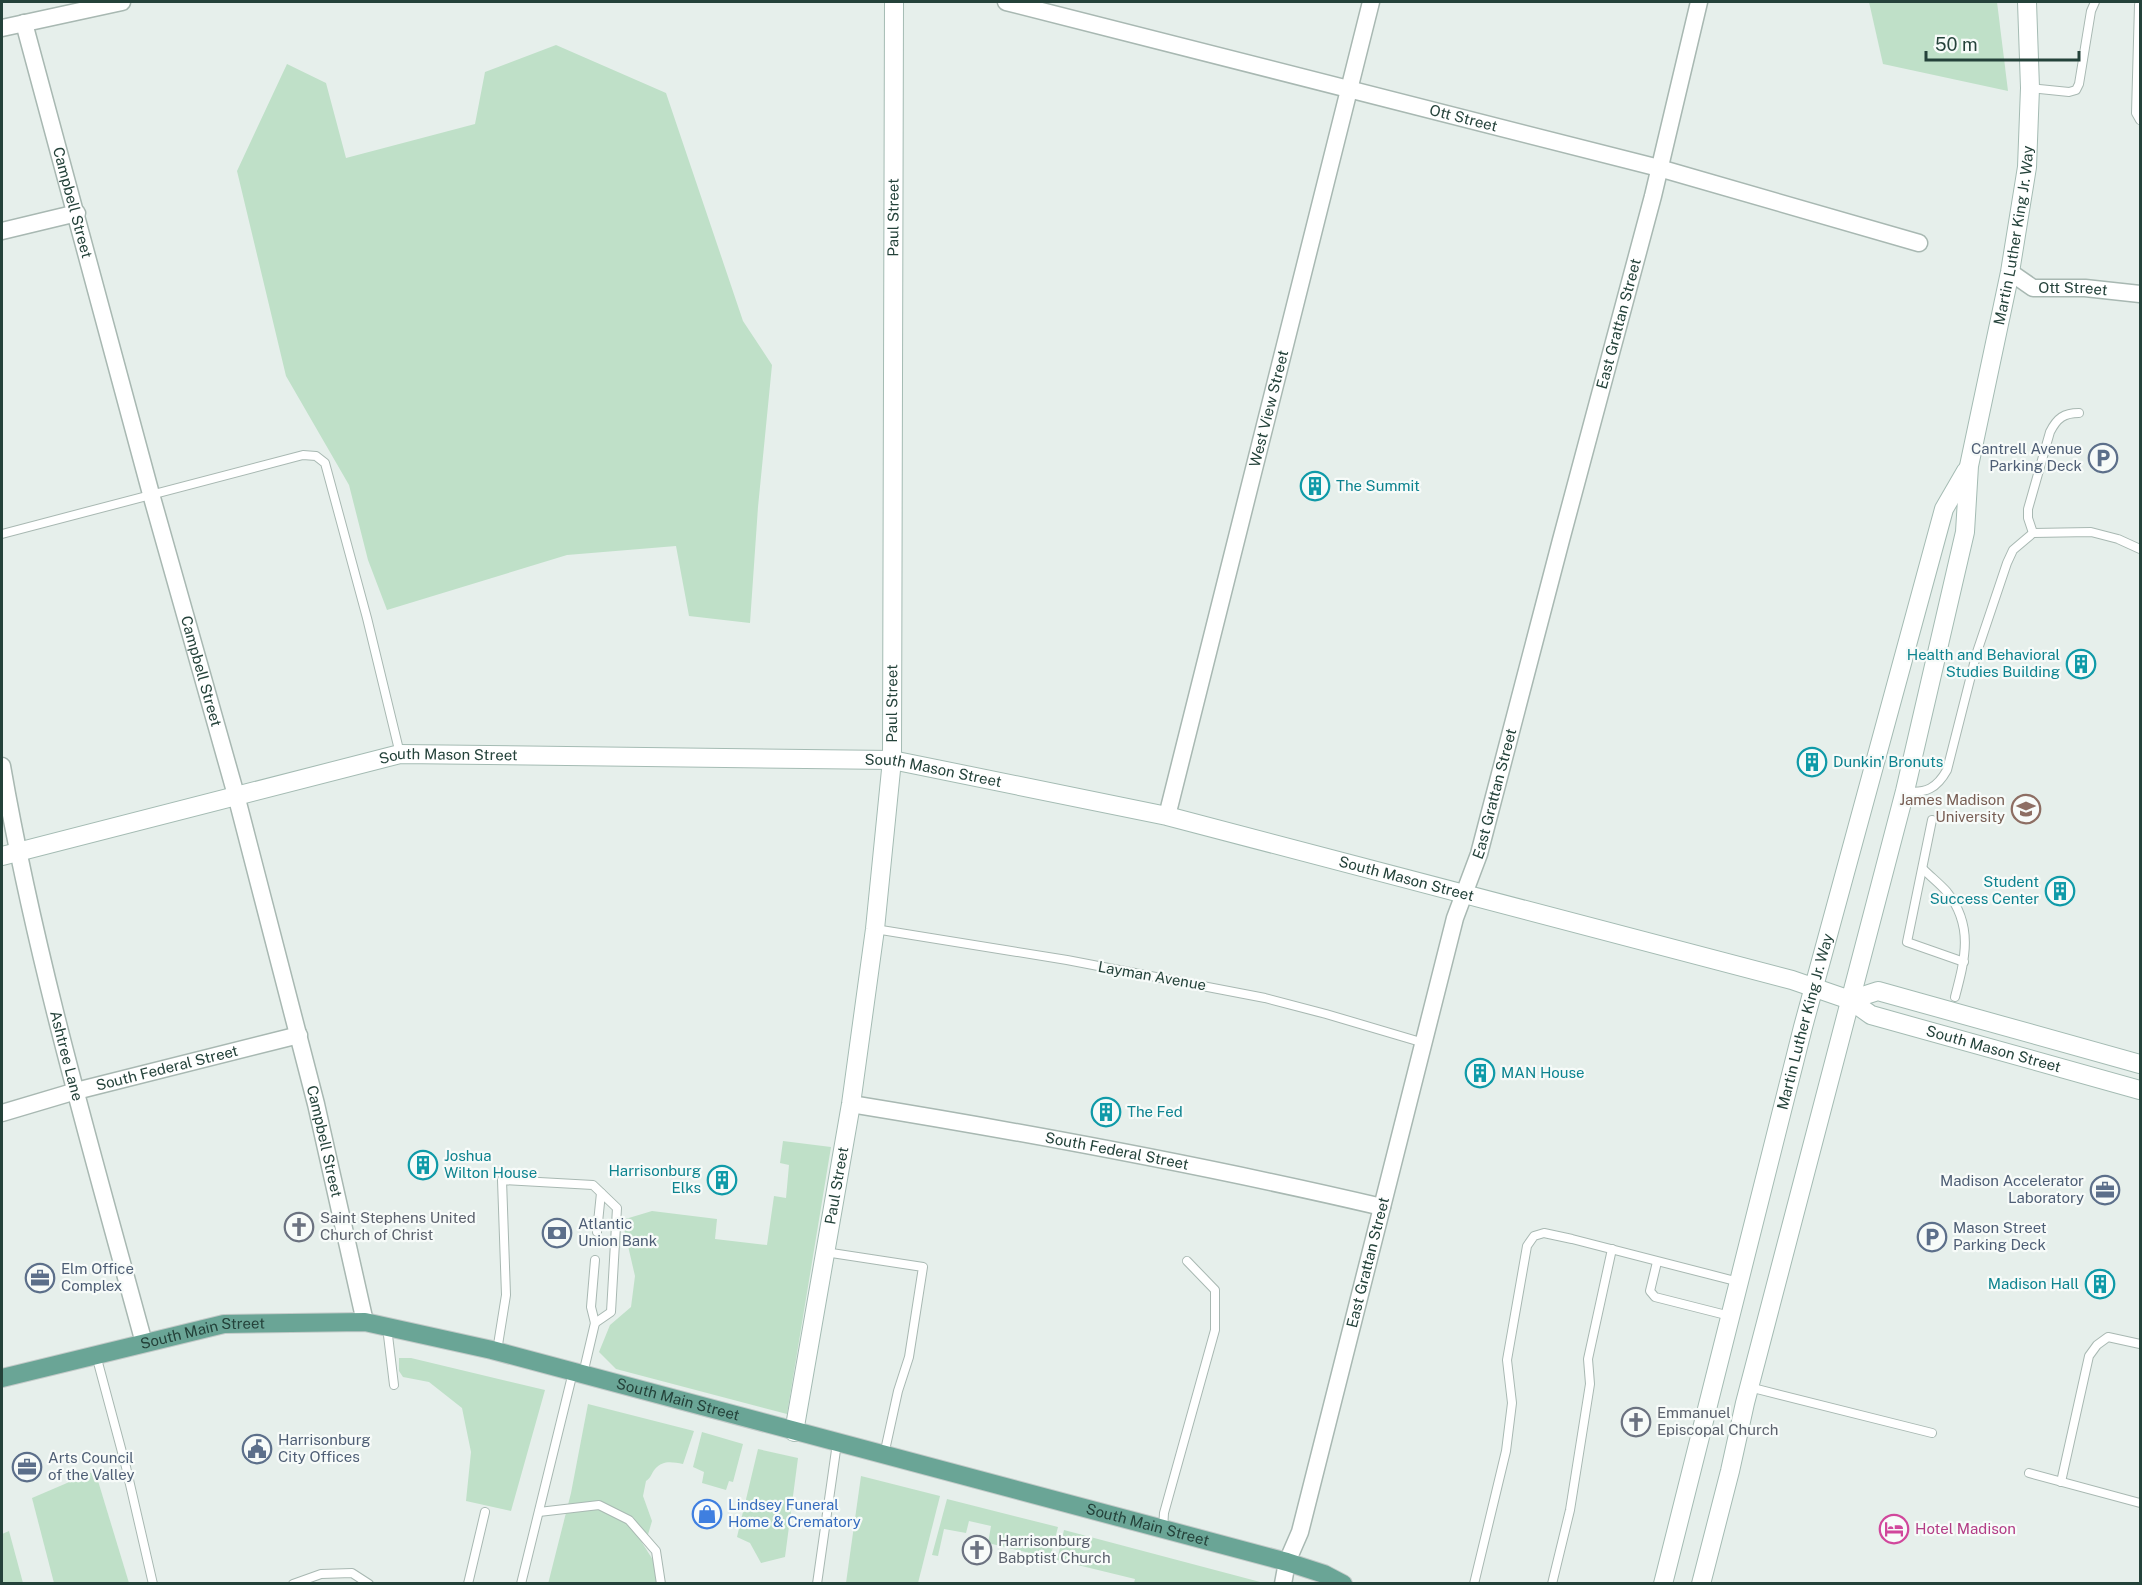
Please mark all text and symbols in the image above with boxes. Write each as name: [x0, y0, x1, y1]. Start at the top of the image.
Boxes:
scale bar: [1926, 24, 2079, 62]
text: 50 m: [1935, 34, 1978, 55]
street label: Ott Street: [1428, 101, 1499, 135]
street label: Campbell Street: [50, 145, 96, 260]
street label: Martin Luther King Jr. Way: [1990, 145, 2036, 326]
street label: Paul Street: [884, 178, 902, 257]
street label: East Grattan Street: [1593, 256, 1644, 391]
street label: Ott Street: [2038, 279, 2109, 298]
street label: West View Street: [1246, 348, 1291, 469]
place label: Cantrell Avenue Parking Deck: [1971, 440, 2082, 474]
parking icon: Cantrell Avenue Parking Deck: [2087, 442, 2119, 474]
building icon: The Summit: [1299, 470, 1331, 502]
place label: The Summit: [1336, 477, 1420, 494]
street label: Campbell Street: [178, 614, 225, 729]
place label: Health and Behavioral Studies Building: [1907, 646, 2060, 680]
building icon: Health and Behavioral Studies Building: [2065, 648, 2097, 680]
street label: Paul Street: [883, 664, 900, 743]
street label: East Grattan Street: [1469, 726, 1519, 861]
street label: South Mason Street: [377, 745, 518, 767]
building icon: Dunkin' Bronuts: [1796, 746, 1828, 778]
street label: South Mason Street: [864, 751, 1003, 790]
place label: Dunkin' Bronuts: [1833, 753, 1943, 770]
place label: James Madison University: [1899, 791, 2005, 825]
school or university icon: James Madison University: [2010, 793, 2042, 825]
street label: South Mason Street: [1337, 852, 1476, 904]
place label: Student Success Center: [1930, 873, 2039, 907]
building icon: Student Success Center: [2044, 875, 2076, 907]
street label: Martin Luther King Jr. Way: [1774, 931, 1836, 1112]
street label: Layman Avenue: [1097, 958, 1208, 993]
street label: Ashtree Lane: [47, 1009, 87, 1103]
street label: South Mason Street: [1924, 1022, 2063, 1076]
street label: South Federal Street: [94, 1042, 240, 1094]
building icon: MAN House: [1464, 1057, 1496, 1089]
place label: MAN House: [1501, 1064, 1585, 1081]
street label: Campbell Street: [304, 1083, 346, 1199]
building icon: The Fed: [1090, 1096, 1122, 1128]
place label: The Fed: [1127, 1103, 1183, 1120]
street label: South Federal Street: [1044, 1129, 1190, 1173]
street label: Paul Street: [821, 1145, 851, 1226]
place label: Joshua Wilton House: [444, 1147, 537, 1181]
building icon: Joshua Wilton House: [407, 1149, 439, 1181]
place label: Harrisonburg Elks: [608, 1162, 701, 1196]
building icon: Harrisonburg Elks: [706, 1164, 738, 1196]
place label: Madison Accelerator Laboratory: [1940, 1172, 2084, 1206]
office icon: Madison Accelerator Laboratory: [2089, 1174, 2121, 1206]
street label: East Grattan Street: [1343, 1195, 1392, 1330]
place label: Saint Stephens United Church of Christ: [320, 1209, 476, 1243]
church icon: Saint Stephens United Church of Christ: [283, 1211, 315, 1243]
place label: Atlantic Union Bank: [578, 1215, 657, 1249]
bank icon: Atlantic Union Bank: [541, 1217, 573, 1249]
place label: Mason Street Parking Deck: [1953, 1219, 2047, 1253]
parking icon: Mason Street Parking Deck: [1916, 1221, 1948, 1253]
place label: Elm Office Complex: [61, 1260, 134, 1294]
office icon: Elm Office Complex: [24, 1262, 56, 1294]
building icon: Madison Hall: [2084, 1268, 2116, 1300]
place label: Madison Hall: [1988, 1275, 2079, 1292]
street label: South Main Street: [138, 1314, 265, 1352]
street label: South Main Street: [615, 1375, 742, 1424]
place label: Emmanuel Episcopal Church: [1657, 1404, 1778, 1438]
church icon: Emmanuel Episcopal Church: [1620, 1406, 1652, 1438]
place label: Harrisonburg City Offices: [278, 1431, 371, 1465]
public building icon: Harrisonburg City Offices: [241, 1433, 273, 1465]
place label: Arts Council of the Valley: [48, 1449, 135, 1483]
office icon: Arts Council of the Valley: [11, 1451, 43, 1483]
place label: Lindsey Funeral Home & Crematory: [728, 1496, 861, 1530]
shop icon: Lindsey Funeral Home & Crematory: [691, 1498, 723, 1530]
street label: South Main Street: [1084, 1500, 1211, 1549]
hotel icon: Hotel Madison: [1878, 1513, 1910, 1545]
place label: Hotel Madison: [1915, 1520, 2016, 1537]
place label: Harrisonburg Babptist Church: [998, 1532, 1111, 1566]
church icon: Harrisonburg Babptist Church: [961, 1534, 993, 1566]

